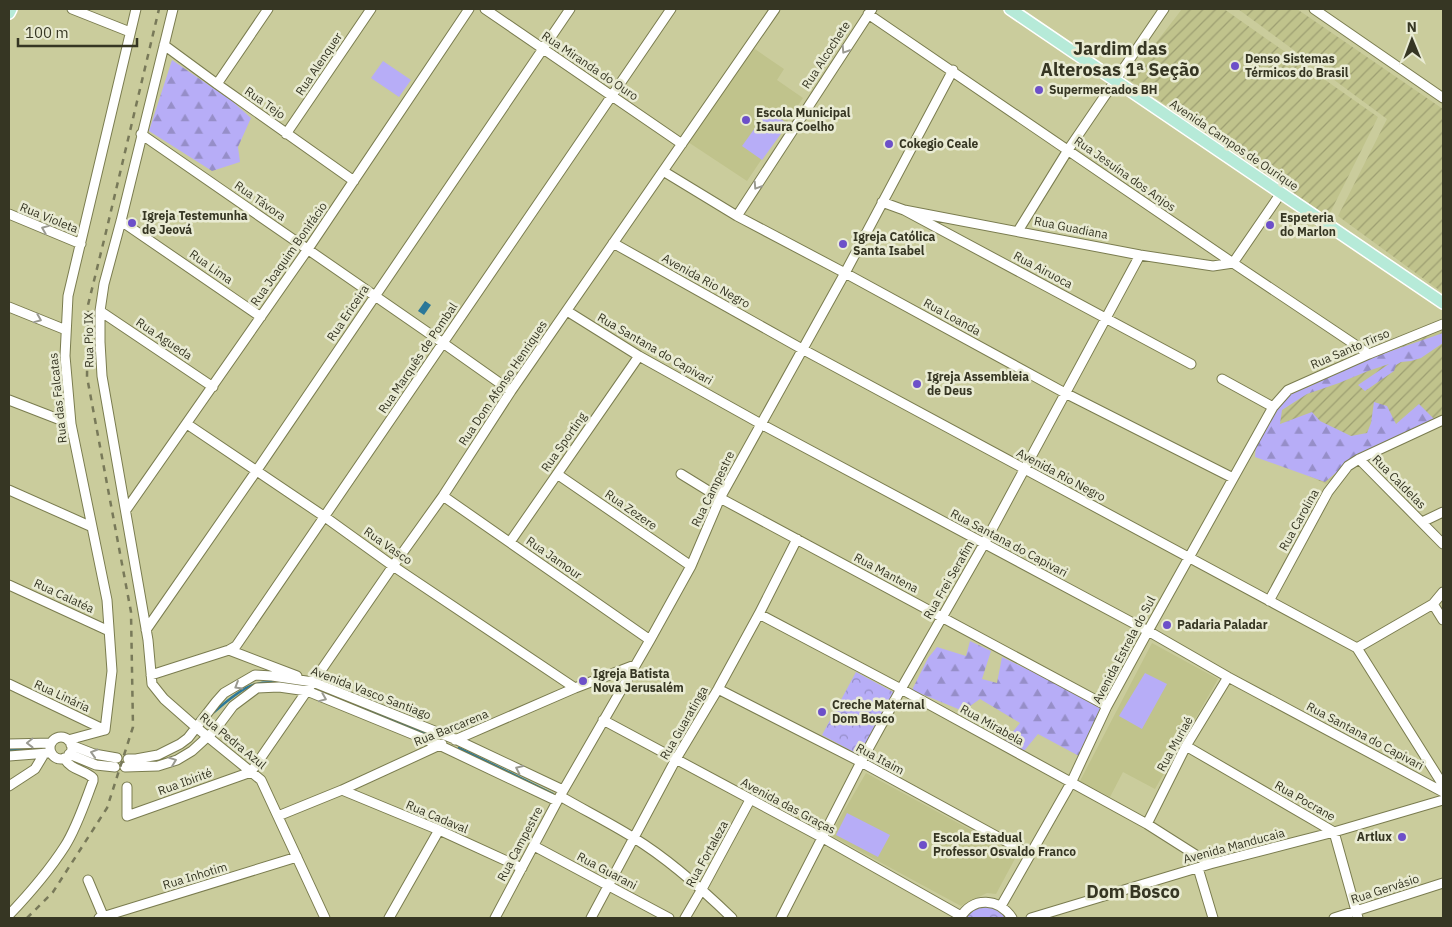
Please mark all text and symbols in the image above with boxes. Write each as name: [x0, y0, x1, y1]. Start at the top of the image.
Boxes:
scale bar: [18, 15, 136, 47]
north arrow: [1387, 15, 1437, 65]
street label: Rua Alcochete: [798, 18, 853, 91]
text: N: [1407, 18, 1417, 36]
text: 100 m: [25, 23, 69, 42]
street label: Rua Miranda do Ouro: [539, 28, 642, 104]
street label: Rua Alenquer: [292, 29, 346, 98]
district label: Jardim das Alterosas 1ª Seção: [1041, 37, 1199, 81]
one-way arrow: [842, 44, 851, 53]
place label: Denso Sistemas Térmicos do Brasil: [1245, 51, 1349, 80]
marker: Denso Sistemas Térmicos do Brasil: [1229, 60, 1241, 72]
place label: Supermercados BH: [1049, 82, 1157, 97]
street label: Rua Tejo: [242, 83, 289, 122]
marker: Supermercados BH: [1033, 84, 1045, 96]
street label: Avenida Campos de Ourique: [1167, 96, 1302, 194]
place label: Escola Municipal Isaura Coelho: [756, 105, 851, 134]
marker: Escola Municipal Isaura Coelho: [740, 114, 752, 126]
street label: Rua Jesuína dos Anjos: [1072, 133, 1179, 214]
place label: Cokegio Ceale: [899, 136, 979, 151]
marker: Cokegio Ceale: [883, 138, 895, 150]
street label: Rua Távora: [232, 177, 289, 224]
one-way arrow: [753, 181, 763, 190]
street label: Rua Violeta: [18, 199, 81, 236]
street label: Rua Joaquim Bonifácio: [247, 199, 330, 309]
place label: Igreja Testemunha de Jeová: [142, 208, 248, 237]
place label: Espeteria do Marlon: [1280, 210, 1336, 239]
street label: Rua Guadiana: [1033, 213, 1110, 242]
marker: Igreja Testemunha de Jeová: [126, 217, 138, 229]
marker: Espeteria do Marlon: [1264, 219, 1276, 231]
one-way arrow: [41, 225, 50, 235]
place label: Igreja Católica Santa Isabel: [853, 229, 936, 258]
marker: Igreja Católica Santa Isabel: [837, 238, 849, 250]
street label: Rua Lima: [187, 246, 236, 287]
street label: Rua Airuoca: [1011, 248, 1076, 292]
street label: Avenida Rio Negro: [659, 250, 753, 311]
street label: Rua Ericeira: [323, 281, 372, 344]
street label: Rua Loanda: [921, 295, 984, 339]
street label: Rua Marquês de Pombal: [375, 299, 460, 416]
street label: Rua Santana do Capivari: [595, 309, 716, 388]
street label: Rua Pio IX: [81, 311, 96, 368]
one-way arrow: [33, 313, 41, 323]
street label: Rua Agueda: [133, 314, 196, 363]
street label: Rua Dom Afonso Henriques: [455, 317, 550, 448]
street label: Rua Santo Tirso: [1308, 325, 1392, 372]
street label: Rua das Falcatas: [45, 352, 70, 444]
place label: Igreja Assembleia de Deus: [927, 369, 1029, 398]
marker: Igreja Assembleia de Deus: [911, 378, 923, 390]
street label: Rua Sporting: [538, 409, 590, 474]
street label: Avenida Rio Negro: [1014, 445, 1109, 504]
street label: Rua Campestre: [688, 448, 738, 529]
street label: Rua Caldelas: [1369, 452, 1429, 512]
street label: Rua Zezere: [602, 486, 661, 533]
street label: Rua Carolina: [1275, 486, 1322, 553]
street label: Rua Santana do Capivari: [948, 505, 1070, 580]
street label: Rua Vasco: [361, 523, 416, 568]
street label: Rua Jamour: [523, 533, 586, 583]
street label: Rua Frei Serafim: [920, 538, 977, 622]
street label: Rua Mantena: [852, 549, 921, 596]
street label: Rua Calatéa: [32, 575, 97, 616]
street label: Avenida Estrela do Sul: [1089, 593, 1158, 706]
place label: Padaria Paladar: [1177, 617, 1268, 632]
marker: Padaria Paladar: [1161, 619, 1173, 631]
street label: Avenida Vasco Santiago: [309, 663, 434, 722]
place label: Igreja Batista Nova Jerusalém: [593, 666, 684, 695]
marker: Igreja Batista Nova Jerusalém: [577, 675, 589, 687]
street label: Rua Linária: [32, 676, 93, 715]
one-way arrow: [234, 679, 243, 689]
street label: Rua Guaratinga: [656, 683, 711, 762]
one-way arrow: [318, 692, 327, 702]
place label: Creche Maternal Dom Bosco: [832, 697, 925, 726]
street label: Rua Santana do Capivari: [1304, 698, 1426, 773]
street label: Rua Mirabela: [958, 701, 1027, 748]
street label: Rua Barcarena: [411, 706, 491, 749]
marker: Creche Maternal Dom Bosco: [816, 706, 828, 718]
street label: Rua Pedra Azul: [197, 709, 270, 772]
street label: Rua Muriaé: [1153, 713, 1196, 774]
one-way arrow: [26, 738, 34, 748]
street label: Rua Itaim: [853, 740, 907, 778]
one-way arrow: [90, 749, 99, 759]
one-way arrow: [168, 757, 177, 767]
street label: Rua Ibirité: [156, 765, 214, 798]
one-way arrow: [515, 765, 524, 776]
street label: Avenida das Graças: [738, 774, 838, 837]
street label: Rua Pocrane: [1272, 777, 1339, 824]
street label: Rua Cadaval: [404, 797, 471, 836]
street label: Rua Campestre: [494, 803, 546, 884]
street label: Rua Fortaleza: [682, 817, 731, 890]
street label: Avenida Manducaia: [1181, 825, 1287, 866]
place label: Artlux: [1357, 829, 1392, 844]
place label: Escola Estadual Professor Osvaldo Franco: [933, 830, 1076, 859]
marker: Artlux: [1396, 831, 1408, 843]
marker: Escola Estadual Professor Osvaldo Franco: [917, 839, 929, 851]
street label: Rua Guarani: [575, 848, 640, 893]
street label: Rua Inhotim: [161, 859, 229, 892]
street label: Rua Gervásio: [1349, 870, 1421, 907]
district label: Dom Bosco: [1086, 880, 1180, 903]

